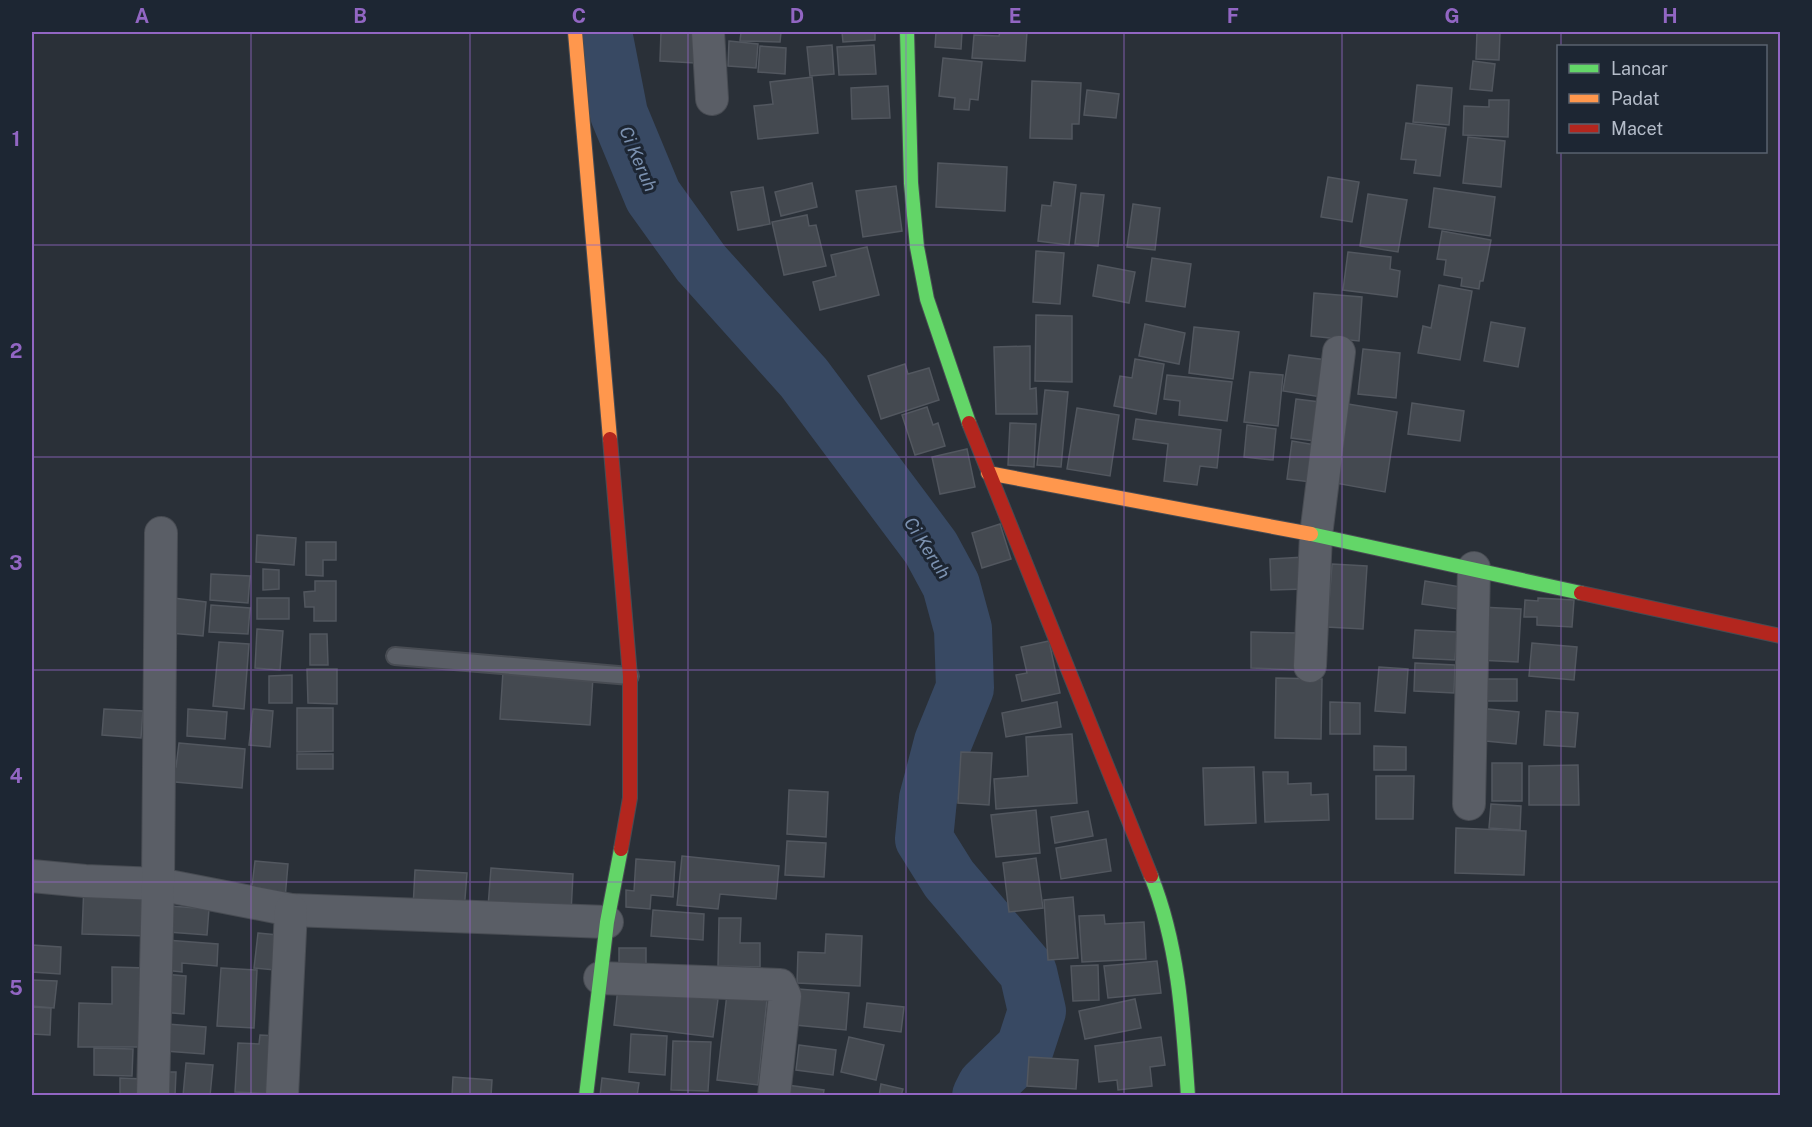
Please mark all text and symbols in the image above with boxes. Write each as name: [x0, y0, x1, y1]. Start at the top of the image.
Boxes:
text: A: [135, 4, 149, 28]
text: B: [353, 4, 367, 28]
text: C: [572, 4, 586, 28]
text: D: [790, 4, 804, 28]
text: E: [1009, 4, 1021, 28]
text: F: [1227, 4, 1239, 28]
text: G: [1444, 4, 1460, 28]
text: H: [1662, 4, 1678, 28]
legend: [1557, 45, 1767, 153]
text: Lancar: [1611, 58, 1668, 79]
text: Padat: [1611, 88, 1660, 109]
text: Macet: [1611, 118, 1663, 139]
water label: Ci Keruh: [615, 123, 662, 195]
text: 1: [12, 127, 20, 151]
text: 2: [10, 339, 22, 363]
water label: Ci Keruh: [900, 513, 955, 582]
text: 3: [9, 551, 23, 575]
text: 4: [9, 764, 23, 788]
text: 5: [9, 976, 23, 1000]

